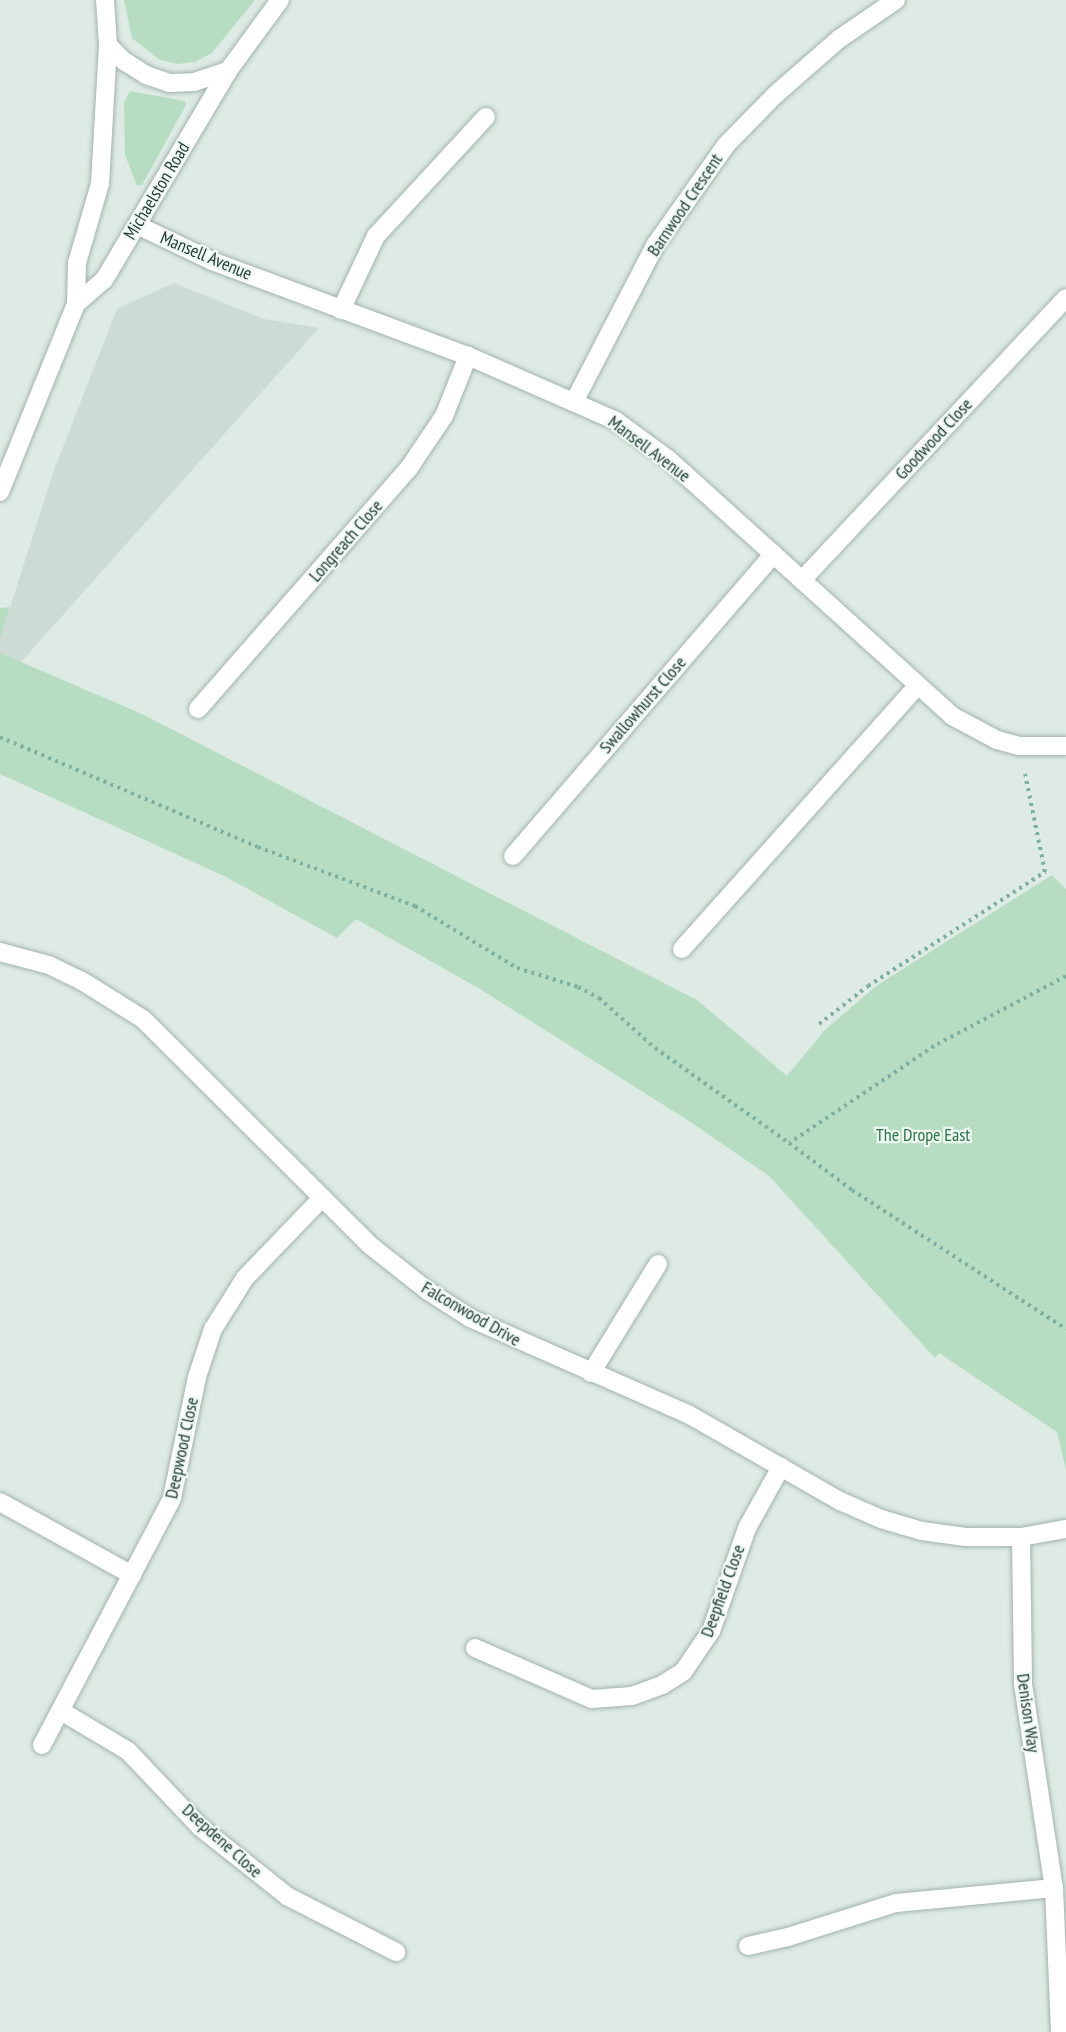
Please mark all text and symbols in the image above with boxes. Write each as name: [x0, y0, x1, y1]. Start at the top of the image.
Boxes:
street label: Michaelston Road: [120, 138, 194, 244]
street label: Barnwood Crescent: [643, 150, 727, 260]
street label: Mansell Avenue: [157, 227, 255, 285]
street label: Goodwood Close: [891, 394, 977, 484]
street label: Mansell Avenue: [603, 411, 695, 487]
street label: Longreach Close: [305, 496, 387, 586]
street label: Swallowhurst Close: [595, 652, 691, 758]
park label: The Drope East: [876, 1124, 970, 1146]
street label: Falconwood Drive: [418, 1277, 524, 1351]
street label: Deepwood Close: [161, 1395, 203, 1501]
street label: Deepfield Close: [696, 1542, 750, 1640]
street label: Denison Way: [1012, 1672, 1044, 1754]
street label: Deepdene Close: [178, 1799, 266, 1883]

